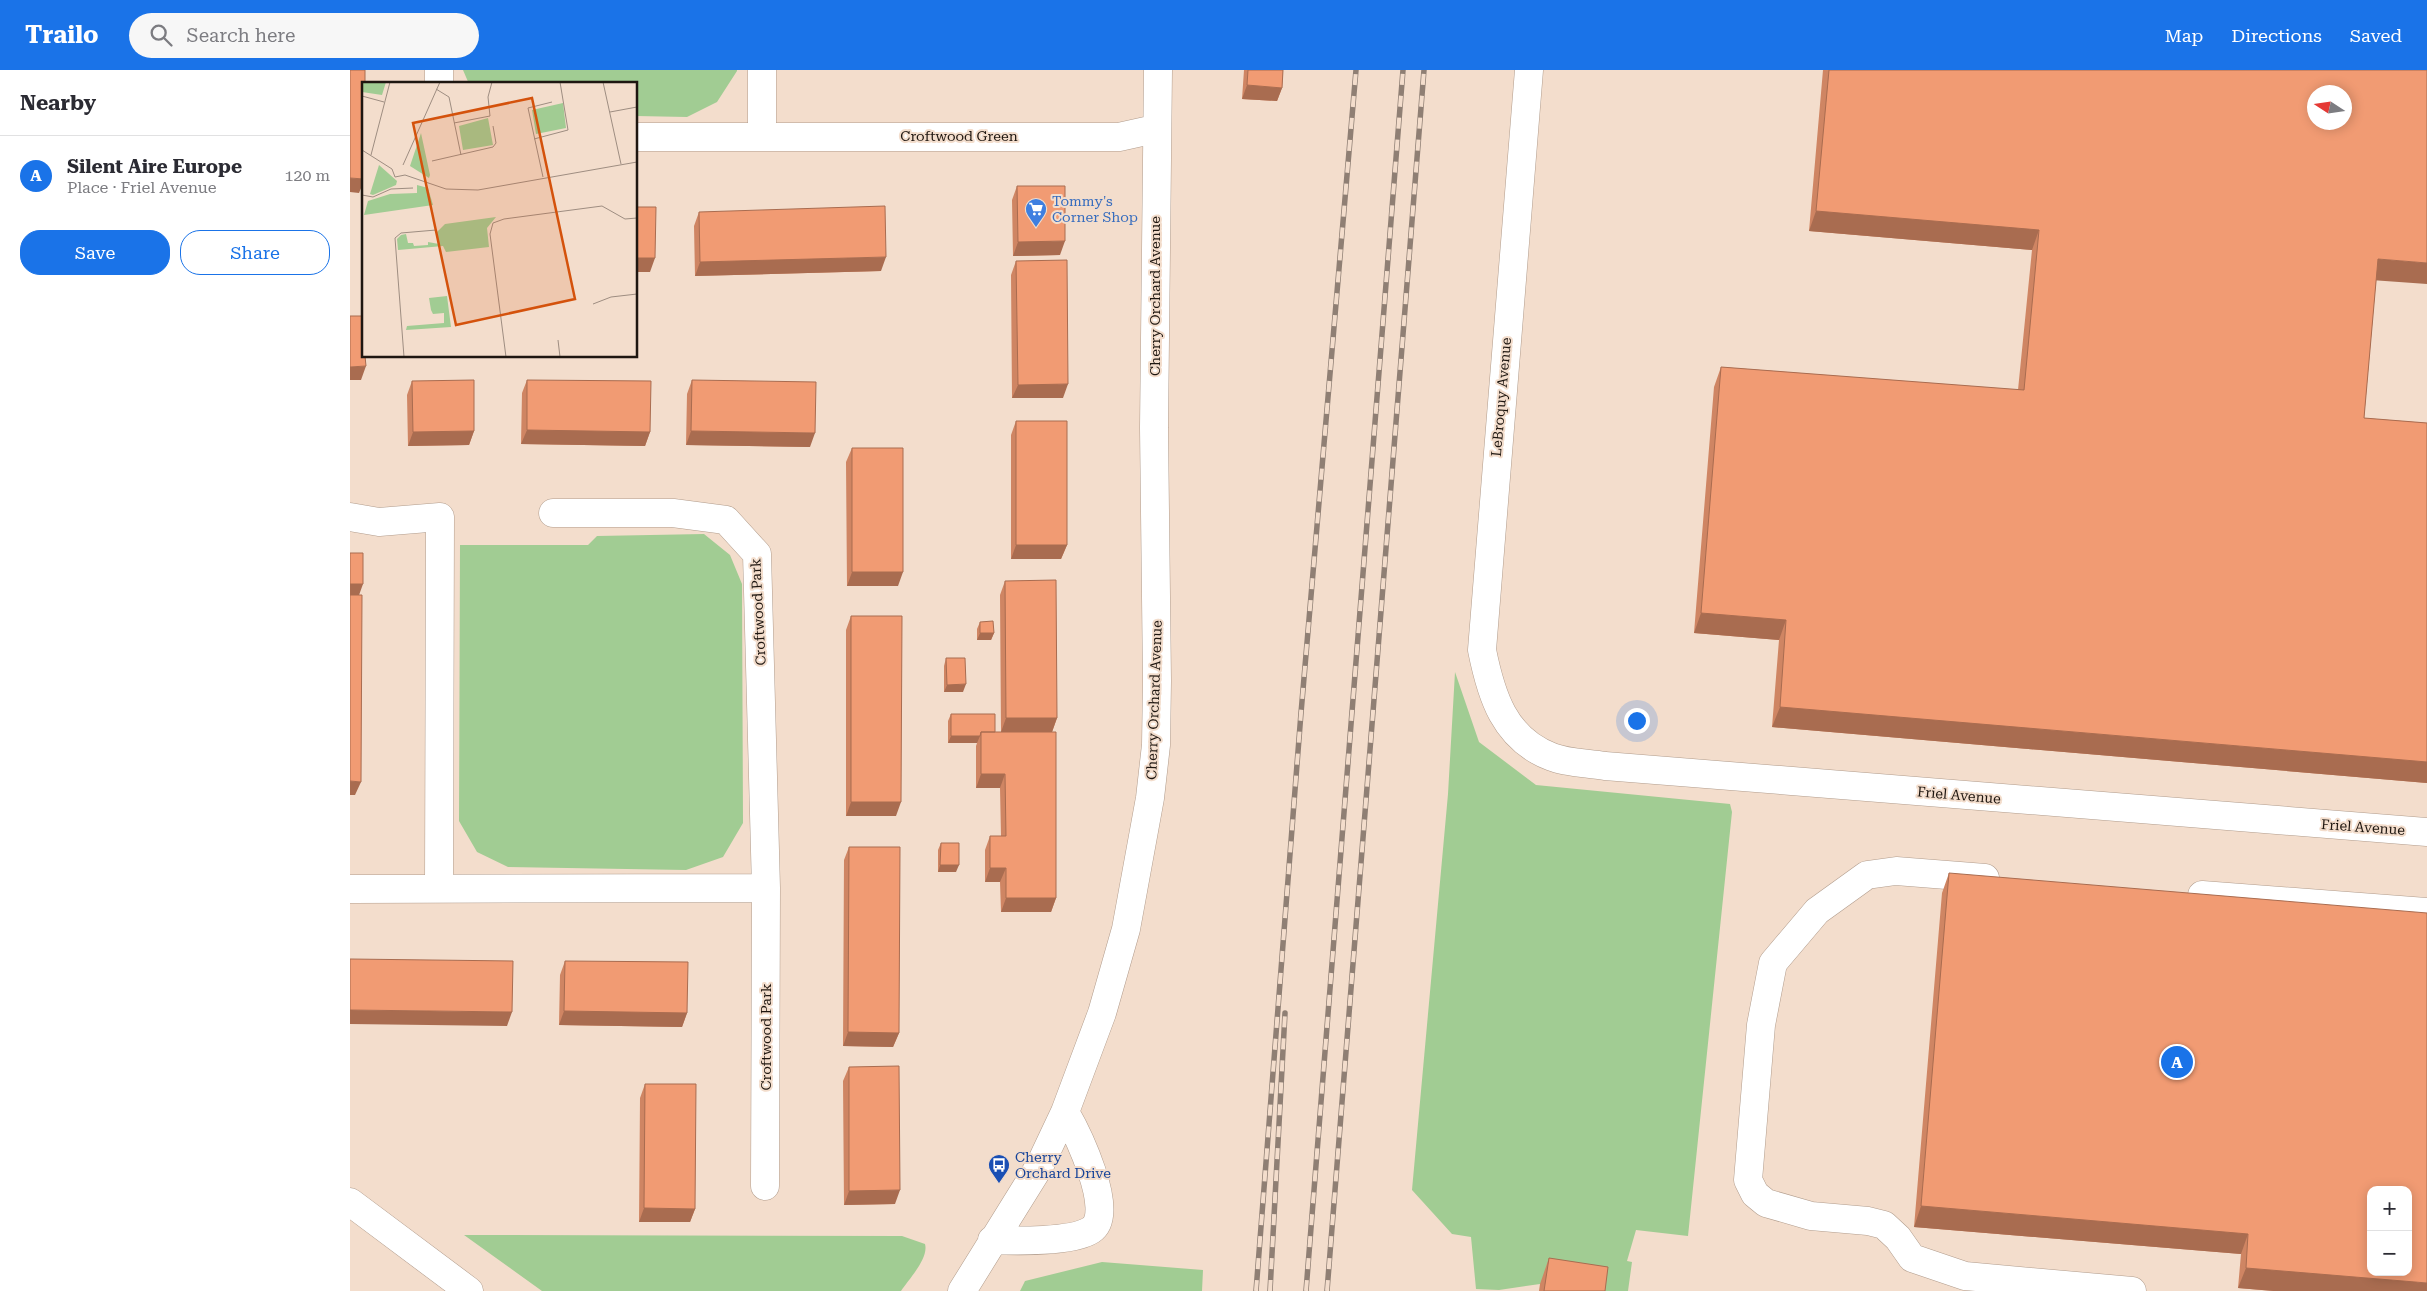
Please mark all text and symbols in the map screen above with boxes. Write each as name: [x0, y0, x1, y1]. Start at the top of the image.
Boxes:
search box: [129, 13, 479, 58]
text: Trailo: [25, 21, 99, 49]
icon: search: [147, 21, 175, 49]
text: Search here: [187, 24, 295, 47]
text: Map: [2165, 25, 2203, 46]
text: Directions: [2231, 25, 2322, 46]
text: Saved: [2350, 25, 2402, 46]
inset map: [362, 82, 638, 358]
north arrow: [2307, 85, 2352, 130]
text: Nearby: [20, 91, 96, 115]
street label: Croftwood Green: [900, 128, 1018, 144]
text: Silent Aire Europe: [67, 155, 242, 178]
text: A: [30, 166, 42, 185]
text: 120 m: [284, 166, 330, 185]
text: Place · Friel Avenue: [67, 178, 217, 197]
place label: Tommy's Corner Shop: [1052, 193, 1138, 225]
supermarket icon: Tommy's Corner Shop: [1024, 197, 1048, 228]
street label: Cherry Orchard Avenue: [1147, 216, 1163, 376]
button: Save: [20, 230, 170, 275]
button: Share: [180, 230, 330, 275]
street label: LeBroquy Avenue: [1488, 336, 1514, 457]
street label: Croftwood Park: [747, 558, 769, 666]
street label: Cherry Orchard Avenue: [1143, 620, 1165, 780]
your location: [1624, 708, 1650, 734]
street label: Friel Avenue: [1916, 783, 2002, 807]
street label: Friel Avenue: [2320, 816, 2406, 838]
street label: Croftwood Park: [758, 983, 774, 1091]
pin: A: [2161, 1043, 2193, 1081]
place label: Cherry Orchard Drive: [1015, 1149, 1111, 1181]
bus stop icon: Cherry Orchard Drive: [987, 1153, 1011, 1184]
map controls: [2367, 1186, 2412, 1276]
button: +: [2367, 1186, 2412, 1231]
button: −: [2367, 1231, 2412, 1276]

